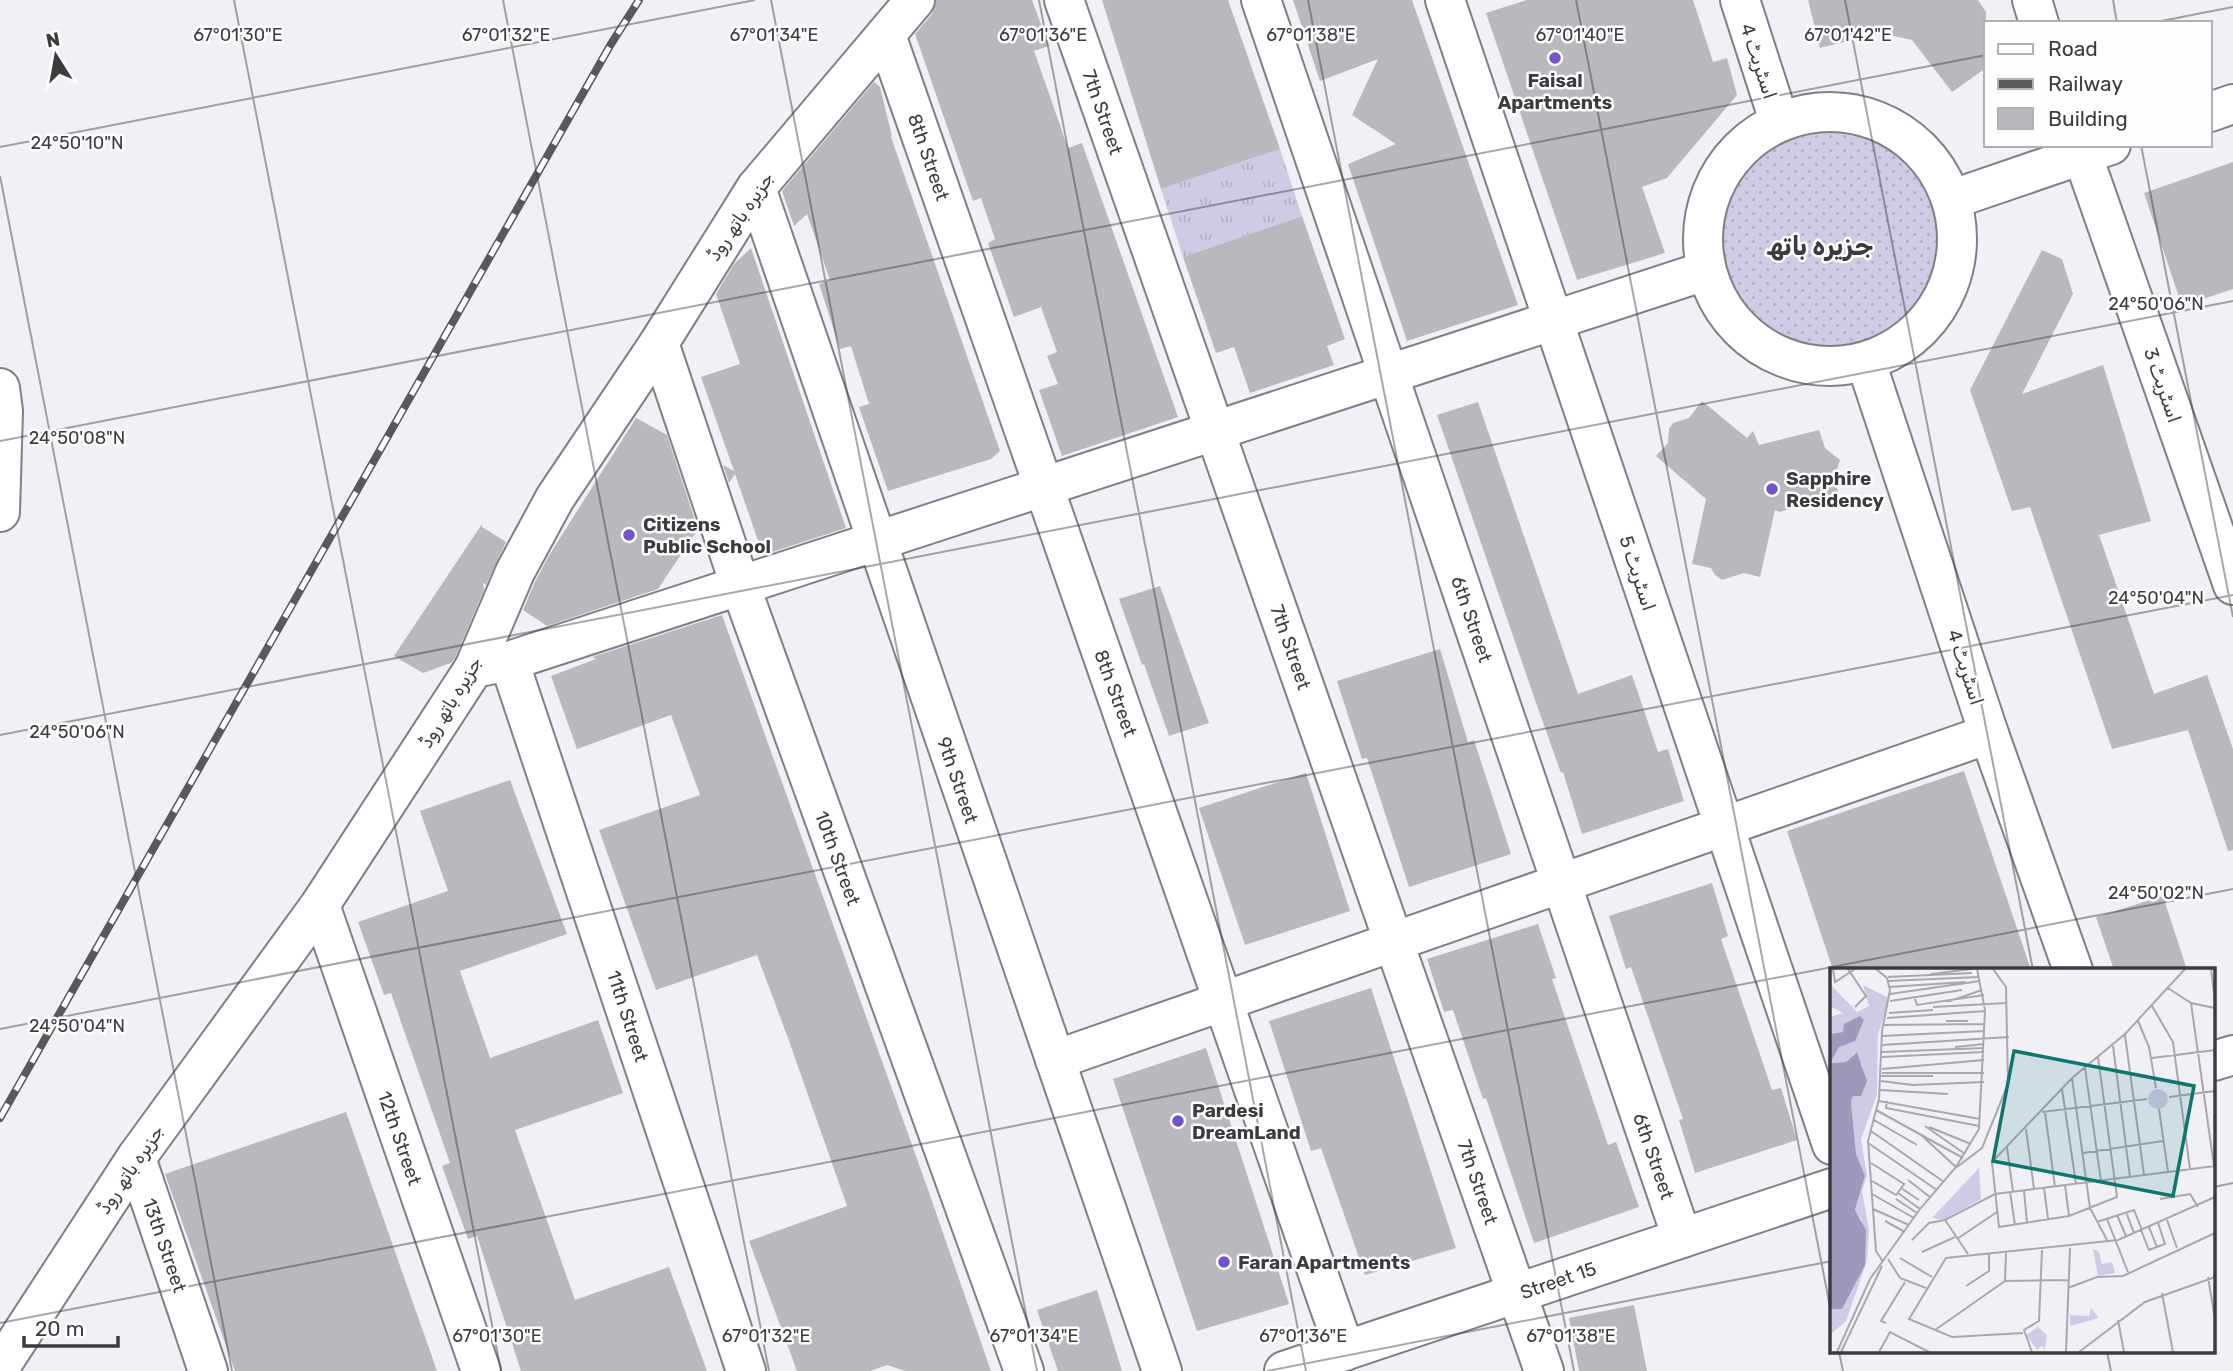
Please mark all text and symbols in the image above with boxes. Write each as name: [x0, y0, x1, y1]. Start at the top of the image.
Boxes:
street label: اسٹریٹ 4: [1735, 20, 1782, 102]
north arrow: [21, 21, 91, 91]
legend: [1984, 21, 2212, 147]
text: 67°01'30"E: [193, 24, 283, 46]
text: 67°01'32"E: [462, 24, 550, 46]
text: 67°01'34"E: [730, 24, 818, 46]
text: 67°01'36"E: [999, 24, 1087, 46]
text: 67°01'38"E: [1266, 24, 1356, 46]
text: 67°01'40"E: [1536, 24, 1624, 46]
text: 67°01'42"E: [1804, 24, 1892, 46]
text: N: [44, 27, 62, 52]
text: Road: [2048, 36, 2098, 61]
marker: Faisal Apartments: [1547, 50, 1563, 66]
street label: 7th Street: [1077, 67, 1128, 158]
place label: Faisal Apartments: [1498, 69, 1612, 114]
text: Railway: [2048, 71, 2123, 96]
text: Building: [2048, 106, 2128, 131]
street label: 8th Street: [903, 111, 954, 204]
text: 24°50'10"N: [31, 132, 123, 154]
street label: جزیرہ باتھ روڈ: [702, 167, 779, 265]
district label: جزیرہ باتھ: [1766, 231, 1874, 262]
text: 24°50'06"N: [2108, 293, 2204, 315]
street label: اسٹریٹ 3: [2139, 345, 2186, 426]
text: 24°50'08"N: [29, 427, 125, 449]
place label: Sapphire Residency: [1786, 467, 1885, 512]
marker: Sapphire Residency: [1764, 481, 1780, 497]
place label: Citizens Public School: [643, 513, 771, 558]
marker: Citizens Public School: [621, 527, 637, 543]
street label: اسٹریٹ 5: [1615, 533, 1660, 614]
street label: 6th Street: [1446, 573, 1497, 666]
text: 24°50'04"N: [2108, 587, 2204, 609]
street label: 7th Street: [1265, 602, 1316, 693]
street label: اسٹریٹ 4: [1942, 626, 1989, 708]
street label: 8th Street: [1089, 647, 1142, 740]
street label: جزیرہ باتھ روڈ: [414, 652, 487, 752]
text: 24°50'06"N: [29, 721, 125, 743]
street label: 9th Street: [932, 734, 983, 827]
street label: 10th Street: [810, 808, 865, 909]
text: 24°50'02"N: [2108, 882, 2204, 904]
street label: 11th Street: [602, 967, 653, 1065]
inset map: [1830, 968, 2216, 1354]
text: 24°50'04"N: [29, 1015, 125, 1037]
street label: 12th Street: [373, 1088, 427, 1189]
place label: Pardesi DreamLand: [1192, 1099, 1301, 1144]
street label: 6th Street: [1628, 1110, 1679, 1203]
marker: Pardesi DreamLand: [1170, 1113, 1186, 1129]
street label: جزیرہ باتھ روڈ: [92, 1120, 169, 1218]
street label: 7th Street: [1452, 1137, 1503, 1228]
street label: 13th Street: [138, 1195, 192, 1296]
place label: Faran Apartments: [1238, 1251, 1411, 1274]
marker: Faran Apartments: [1216, 1254, 1232, 1270]
street label: Street 15: [1517, 1257, 1599, 1304]
scale bar: [24, 1304, 119, 1348]
text: 20 m: [35, 1316, 84, 1341]
text: 67°01'30"E: [452, 1325, 542, 1347]
text: 67°01'32"E: [722, 1325, 810, 1347]
text: 67°01'34"E: [990, 1325, 1078, 1347]
text: 67°01'36"E: [1259, 1325, 1347, 1347]
text: 67°01'38"E: [1526, 1325, 1616, 1347]

